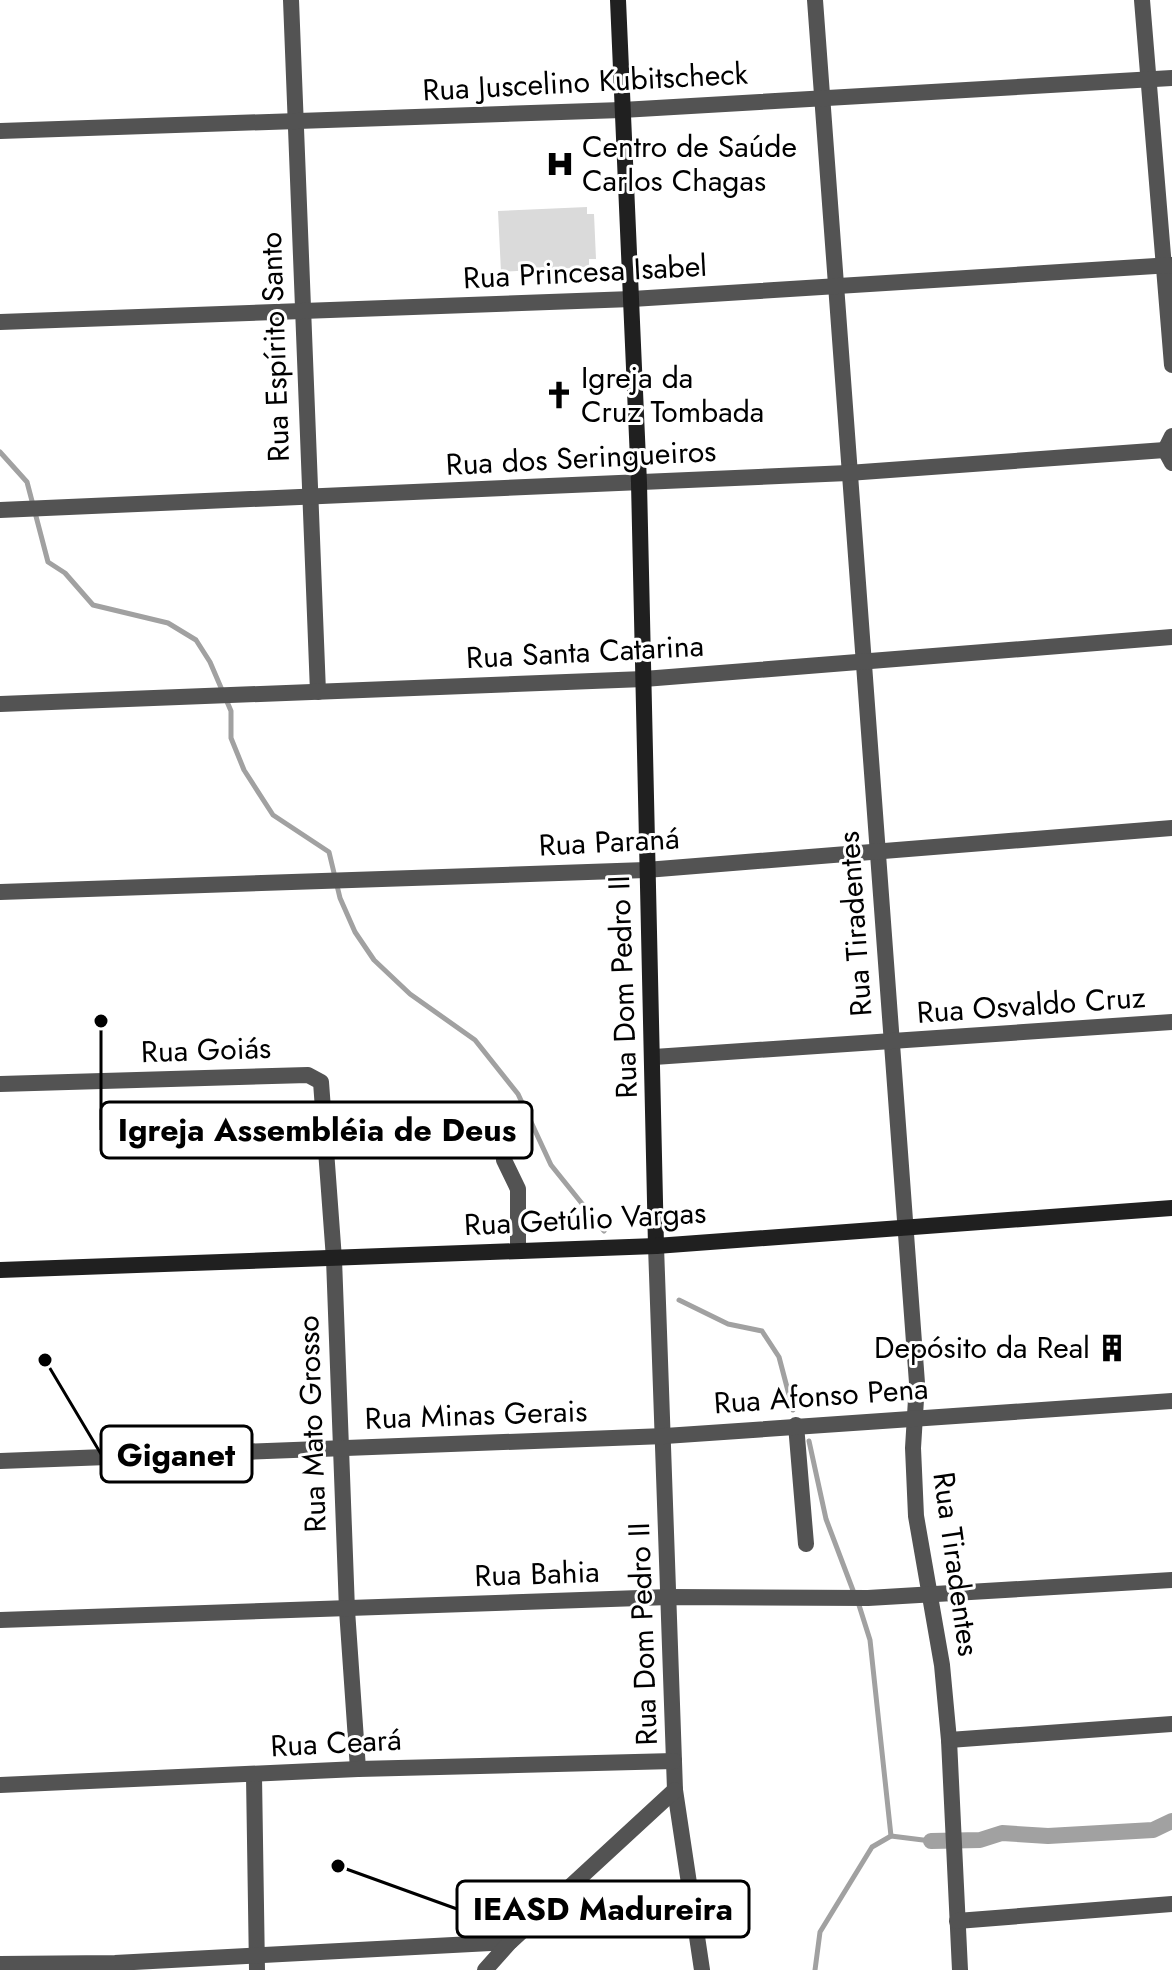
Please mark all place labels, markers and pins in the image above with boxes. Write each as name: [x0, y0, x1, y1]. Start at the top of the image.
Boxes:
place label: Centro de Saúde Carlos Chagas: [582, 125, 797, 202]
hospital icon: Centro de Saúde Carlos Chagas: [545, 149, 575, 179]
place label: Igreja da Cruz Tombada: [581, 356, 764, 433]
church icon: Igreja da Cruz Tombada: [544, 380, 574, 410]
callout: Igreja Assembléia de Deus: [101, 1102, 532, 1158]
place label: Depósito da Real: [874, 1326, 1090, 1369]
building icon: Depósito da Real: [1097, 1333, 1127, 1363]
callout: Giganet: [101, 1426, 252, 1482]
callout: IEASD Madureira: [457, 1881, 749, 1937]

